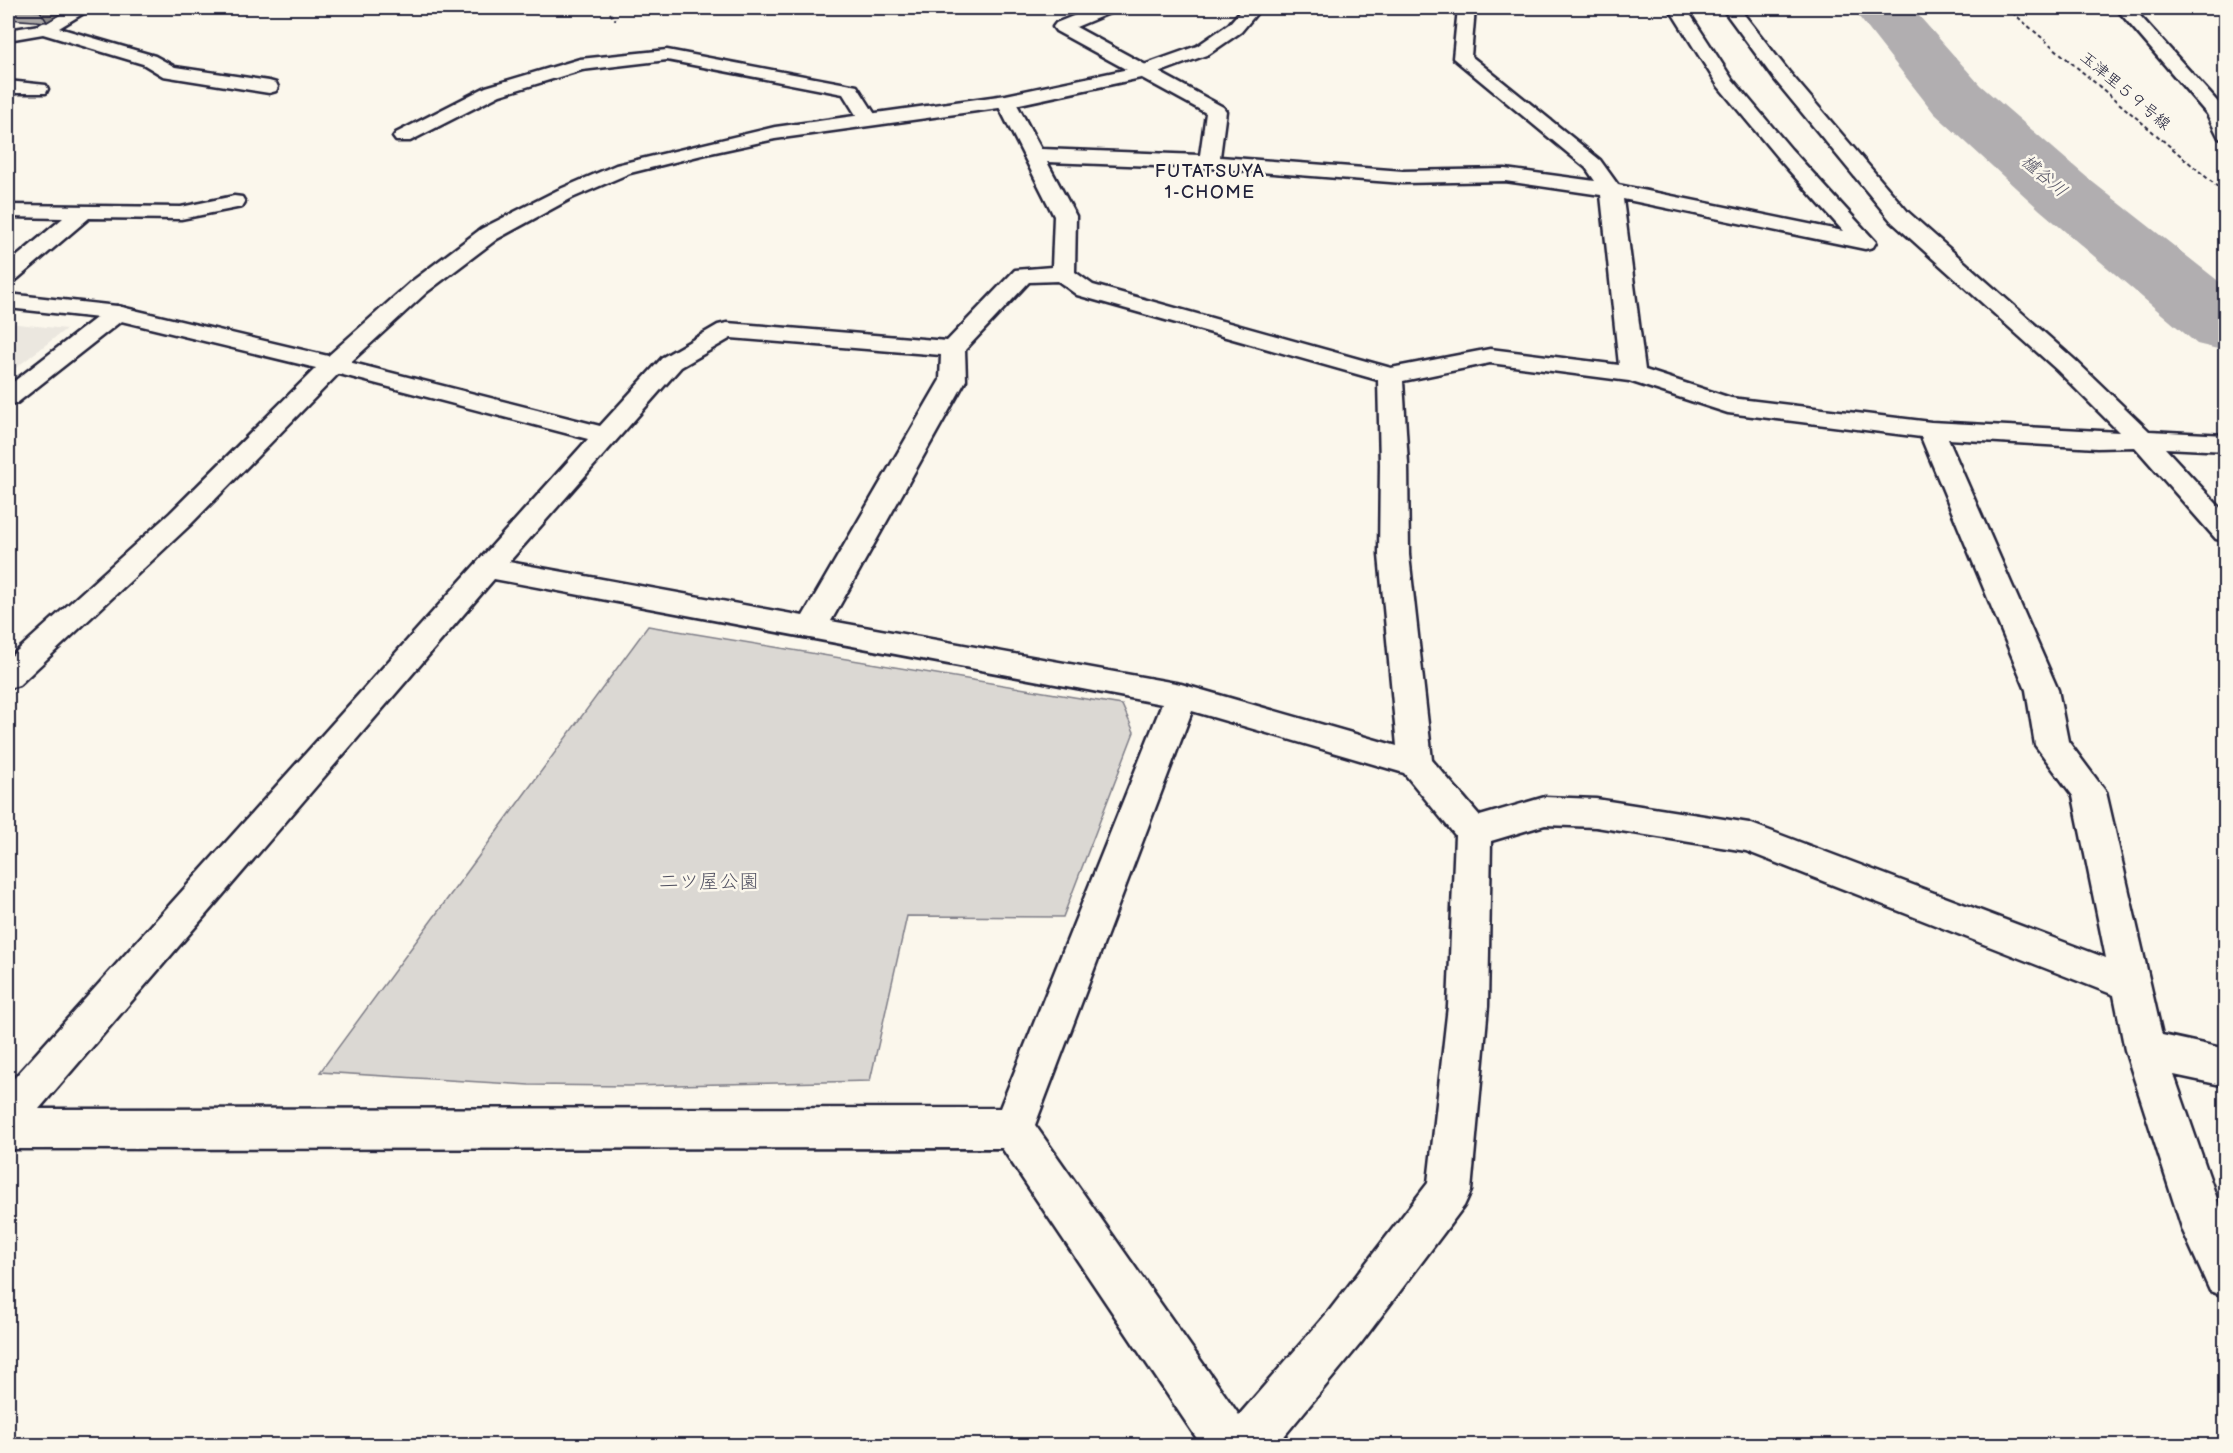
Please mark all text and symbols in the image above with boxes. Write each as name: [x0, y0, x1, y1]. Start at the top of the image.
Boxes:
street label: 玉津里５９号線: [2076, 48, 2174, 134]
water label: 櫨谷川: [2017, 150, 2071, 202]
district label: FUTATSUYA 1-CHOME: [1155, 161, 1265, 203]
park label: 二ツ屋公園: [659, 870, 759, 894]

